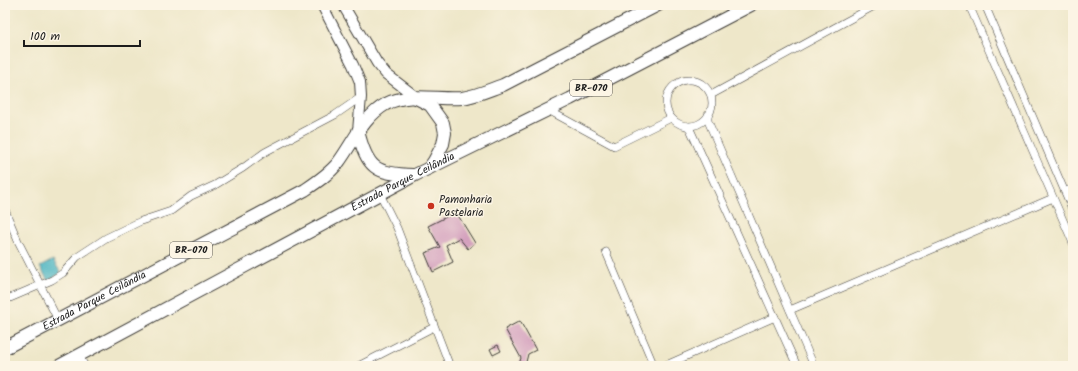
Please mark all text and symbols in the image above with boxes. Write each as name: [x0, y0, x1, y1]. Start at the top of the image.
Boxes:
scale bar: [24, 22, 140, 48]
text: 100 m: [30, 27, 61, 46]
road number: BR-070: [570, 80, 612, 96]
street label: Estrada Parque Ceilândia: [348, 148, 458, 217]
place label: Pamonharia Pastelaria: [439, 191, 492, 222]
marker: Pamonharia Pastelaria: [426, 201, 436, 211]
road number: BR-070: [170, 242, 212, 258]
street label: Estrada Parque Ceilândia: [39, 266, 150, 336]

